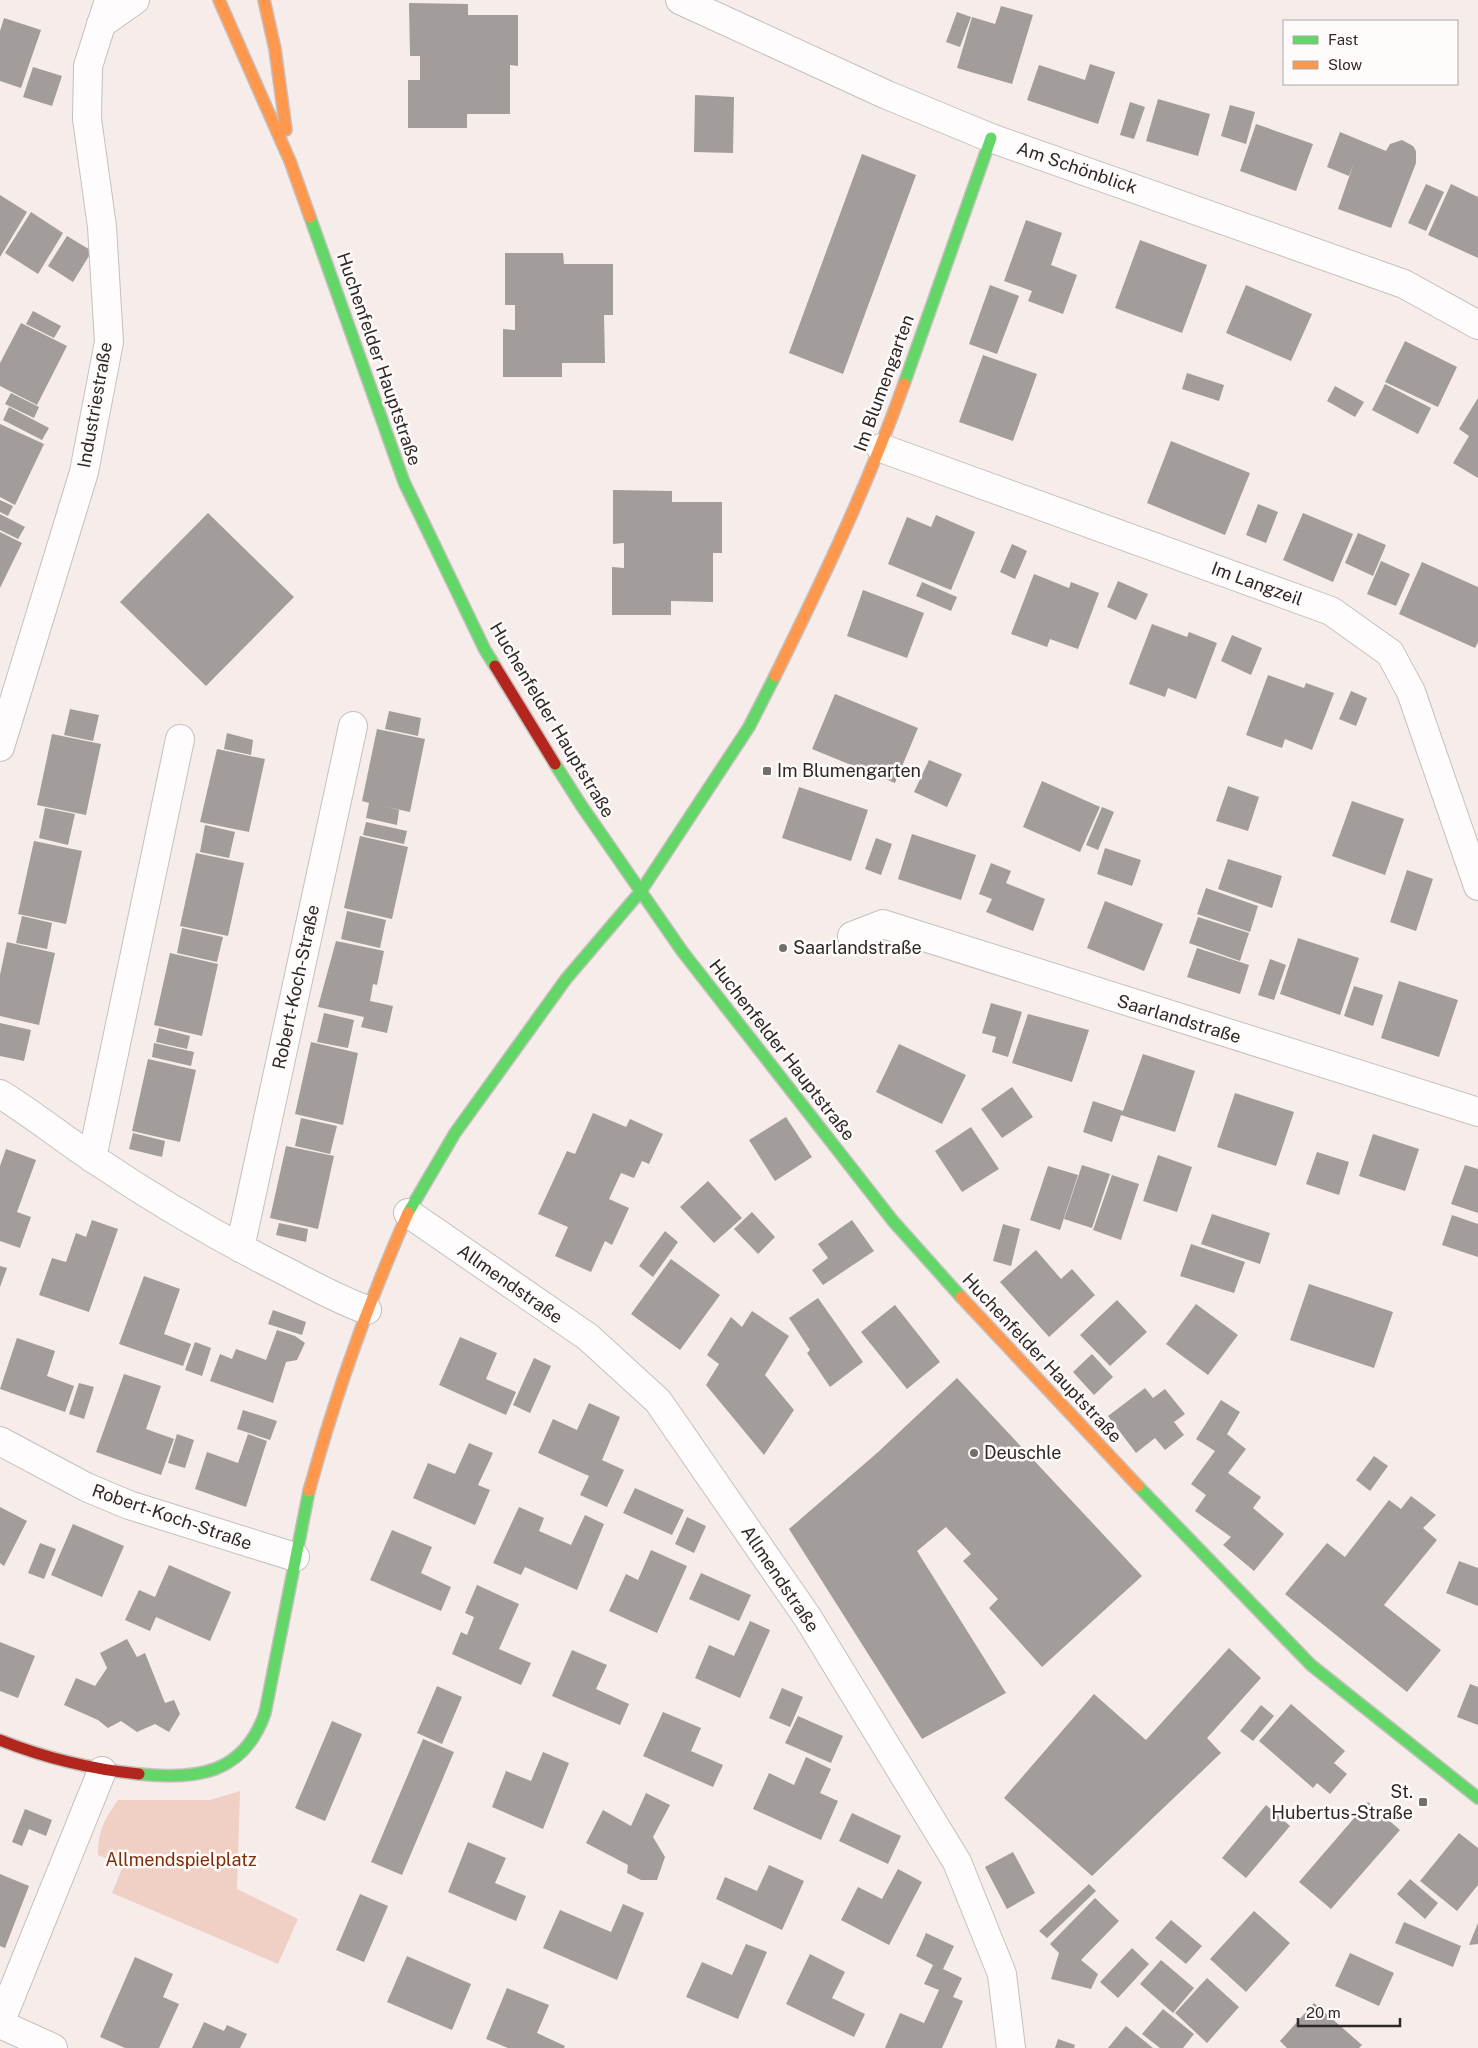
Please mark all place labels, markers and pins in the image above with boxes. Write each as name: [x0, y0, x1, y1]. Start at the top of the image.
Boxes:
place label: Im Blumengarten: [777, 760, 921, 781]
marker: Im Blumengarten: [761, 765, 773, 777]
place label: Saarlandstraße: [793, 937, 922, 958]
marker: Saarlandstraße: [777, 942, 789, 954]
place label: Deuschle: [984, 1442, 1061, 1463]
marker: Deuschle: [968, 1447, 980, 1459]
place label: St. Hubertus-Straße: [1271, 1781, 1413, 1823]
marker: St. Hubertus-Straße: [1417, 1796, 1429, 1808]

